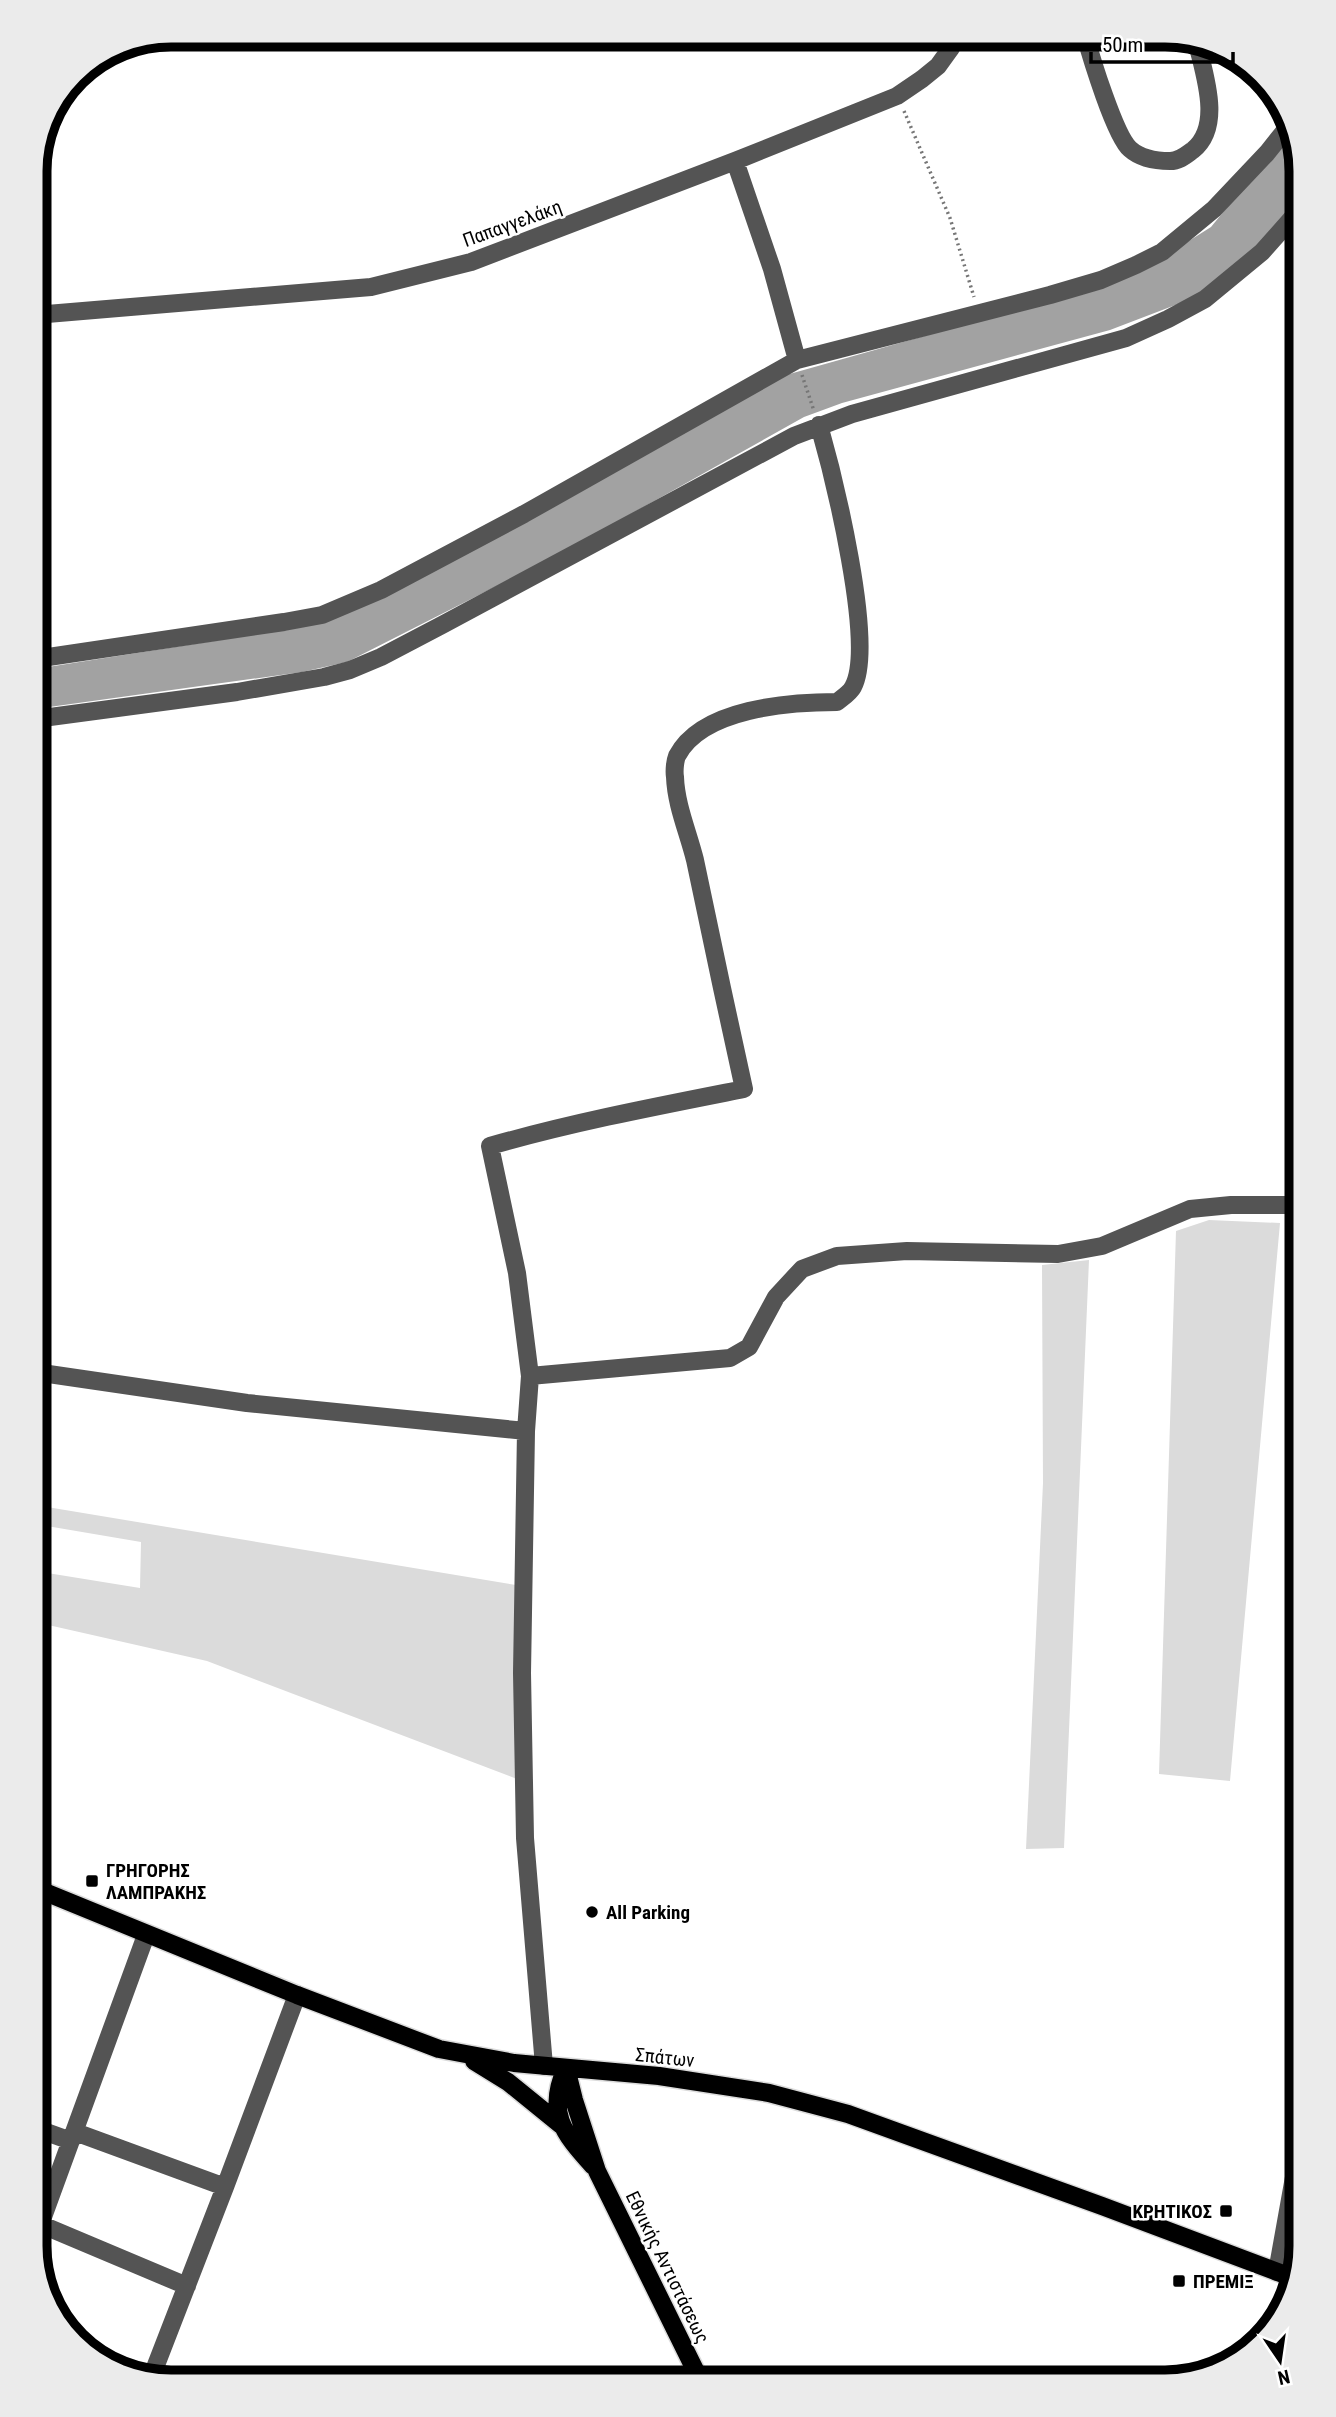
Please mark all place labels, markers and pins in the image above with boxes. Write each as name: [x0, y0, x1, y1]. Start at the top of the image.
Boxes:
place label: ΓΡΗΓΟΡΗΣ ΛΑΜΠΡΑΚΗΣ: [106, 1859, 206, 1904]
marker: ΓΡΗΓΟΡΗΣ ΛΑΜΠΡΑΚΗΣ: [84, 1873, 100, 1889]
place label: All Parking: [606, 1901, 690, 1924]
marker: All Parking: [584, 1904, 600, 1920]
place label: ΚΡΗΤΙΚΟΣ: [1133, 2200, 1212, 2223]
marker: ΚΡΗΤΙΚΟΣ: [1218, 2203, 1234, 2219]
place label: ΠΡΕΜΙΞ: [1193, 2270, 1254, 2293]
marker: ΠΡΕΜΙΞ: [1171, 2273, 1187, 2289]

